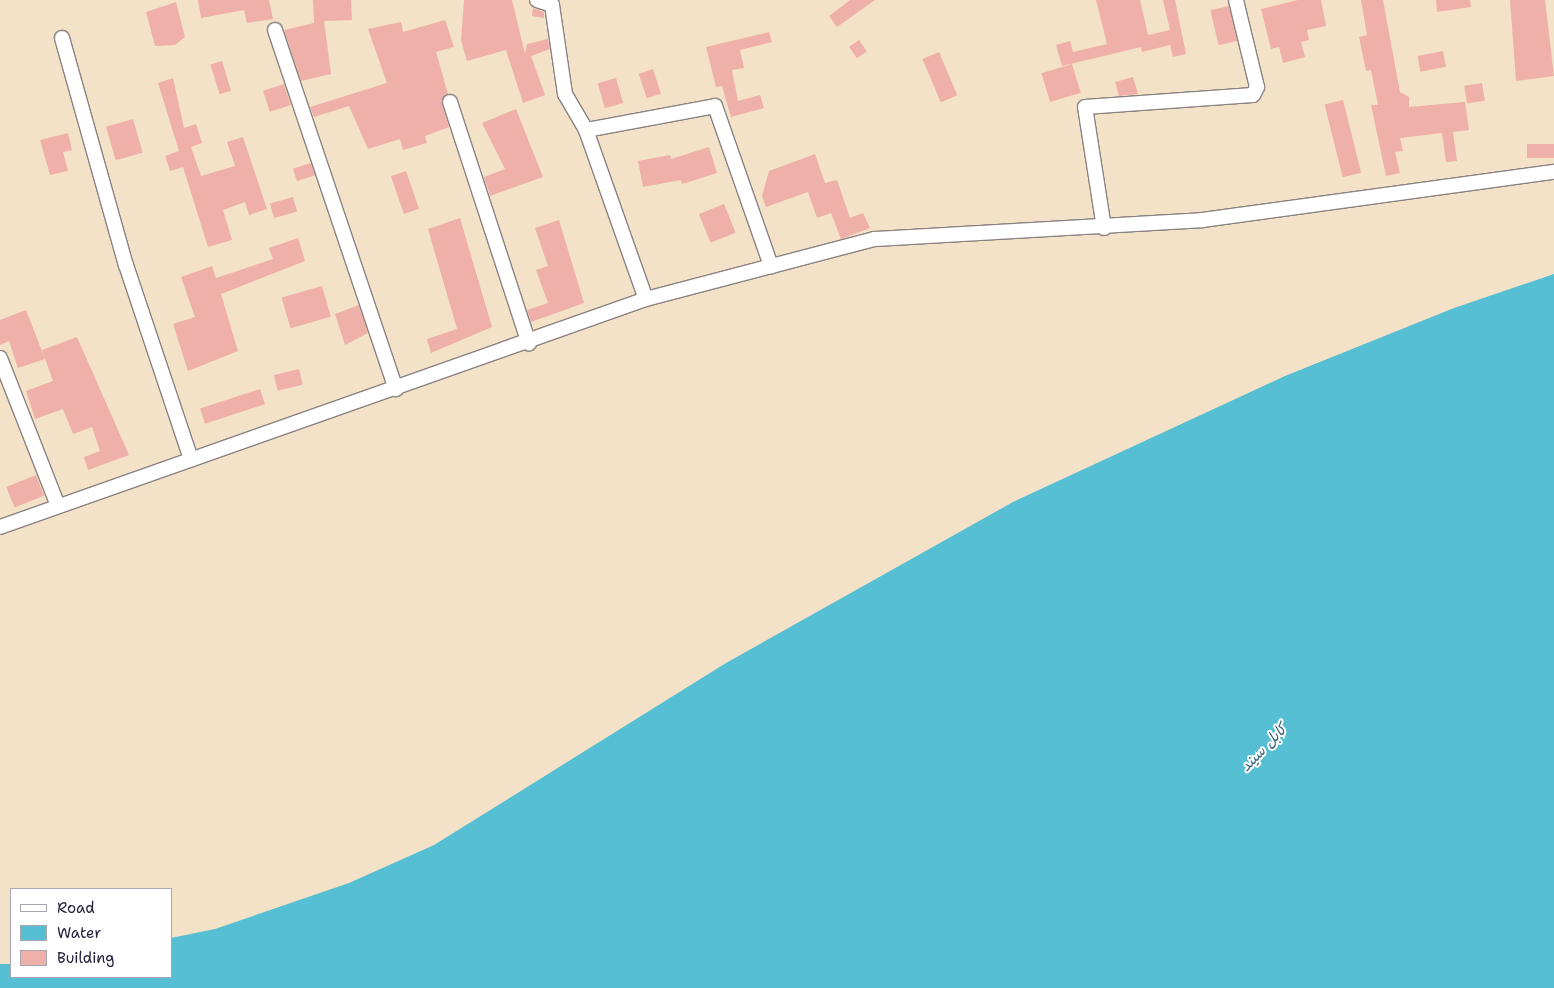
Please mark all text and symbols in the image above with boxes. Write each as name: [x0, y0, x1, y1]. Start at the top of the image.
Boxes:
water label: کابل سيند: [1237, 720, 1291, 776]
legend: [10, 888, 172, 978]
text: Road: [57, 898, 95, 918]
text: Water: [57, 923, 101, 943]
text: Building: [57, 948, 114, 968]

